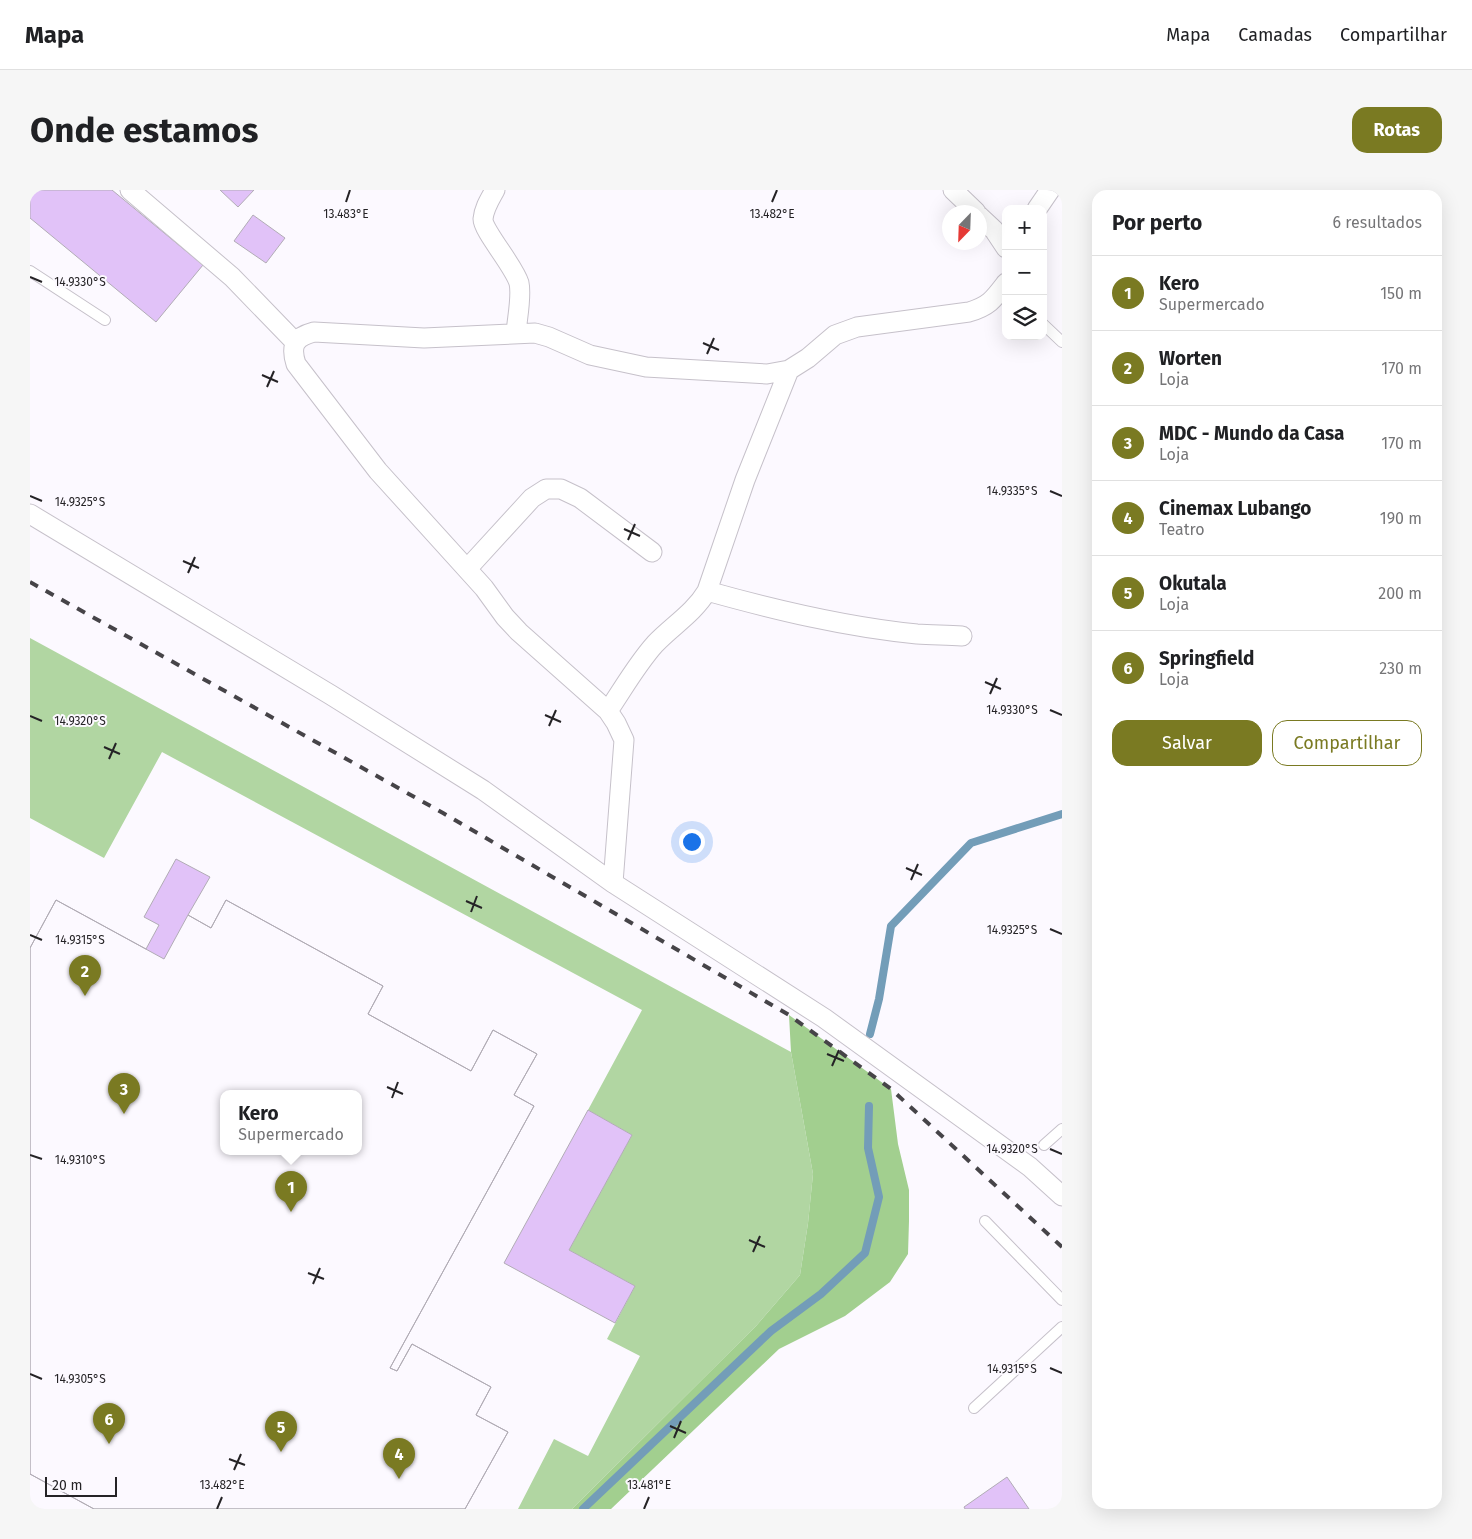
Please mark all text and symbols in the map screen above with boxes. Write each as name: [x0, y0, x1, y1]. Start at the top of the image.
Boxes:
text: Mapa: [25, 21, 84, 49]
text: Mapa: [1166, 24, 1210, 46]
text: Camadas: [1238, 24, 1312, 46]
text: Compartilhar: [1340, 24, 1447, 46]
button: Rotas: [1352, 107, 1442, 153]
text: Onde estamos: [30, 109, 258, 151]
north arrow: [942, 205, 987, 250]
map controls: [1002, 205, 1047, 340]
button: +: [1002, 205, 1047, 250]
text: 13.483°E: [323, 207, 369, 221]
text: 13.482°E: [749, 207, 795, 221]
text: Por perto: [1112, 210, 1202, 236]
text: 6 resultados: [1333, 213, 1422, 232]
button: −: [1002, 250, 1047, 295]
text: Kero: [1159, 272, 1199, 295]
text: 14.9330°S: [54, 275, 106, 289]
text: 1: [1124, 284, 1132, 303]
text: 150 m: [1380, 284, 1422, 303]
button: layers: [1002, 295, 1047, 340]
text: Supermercado: [1159, 295, 1265, 314]
text: Worten: [1159, 347, 1222, 370]
text: 2: [1124, 359, 1132, 378]
text: 170 m: [1381, 359, 1422, 378]
text: Loja: [1159, 370, 1189, 389]
text: MDC - Mundo da Casa: [1159, 422, 1344, 445]
text: 3: [1124, 434, 1132, 453]
text: 170 m: [1381, 434, 1422, 453]
text: Loja: [1159, 445, 1189, 464]
text: 14.9335°S: [987, 484, 1038, 498]
text: 14.9325°S: [55, 495, 106, 509]
text: Cinemax Lubango: [1159, 497, 1311, 520]
text: 4: [1123, 509, 1133, 528]
text: 190 m: [1380, 509, 1422, 528]
text: Teatro: [1159, 520, 1204, 539]
text: Okutala: [1159, 572, 1227, 595]
text: 5: [1124, 584, 1132, 603]
text: 200 m: [1378, 584, 1422, 603]
text: Loja: [1159, 595, 1189, 614]
text: Springfield: [1159, 647, 1254, 670]
text: 6: [1123, 659, 1133, 678]
text: 230 m: [1379, 659, 1422, 678]
text: Loja: [1159, 670, 1189, 689]
text: 14.9330°S: [986, 703, 1038, 717]
text: 14.9320°S: [54, 714, 106, 728]
button: Salvar: [1112, 720, 1262, 766]
button: Compartilhar: [1272, 720, 1422, 766]
your location: [679, 829, 705, 855]
text: 14.9325°S: [987, 923, 1038, 937]
text: 14.9315°S: [55, 933, 105, 947]
pin: 2: [69, 955, 101, 996]
pin: 3: [108, 1073, 140, 1114]
popup: [220, 1090, 362, 1155]
text: Kero: [238, 1102, 278, 1125]
text: Supermercado: [238, 1125, 344, 1144]
text: 14.9320°S: [986, 1142, 1038, 1156]
text: 14.9310°S: [55, 1153, 106, 1167]
pin: 1: [275, 1171, 307, 1212]
text: 14.9315°S: [987, 1362, 1037, 1376]
text: 14.9305°S: [54, 1372, 106, 1386]
pin: 6: [93, 1403, 125, 1444]
pin: 5: [265, 1411, 297, 1452]
pin: 4: [383, 1438, 415, 1479]
scale bar: [45, 1474, 118, 1497]
text: 20 m: [52, 1477, 82, 1494]
text: 13.482°E: [199, 1478, 245, 1492]
text: 13.481°E: [627, 1478, 671, 1492]

